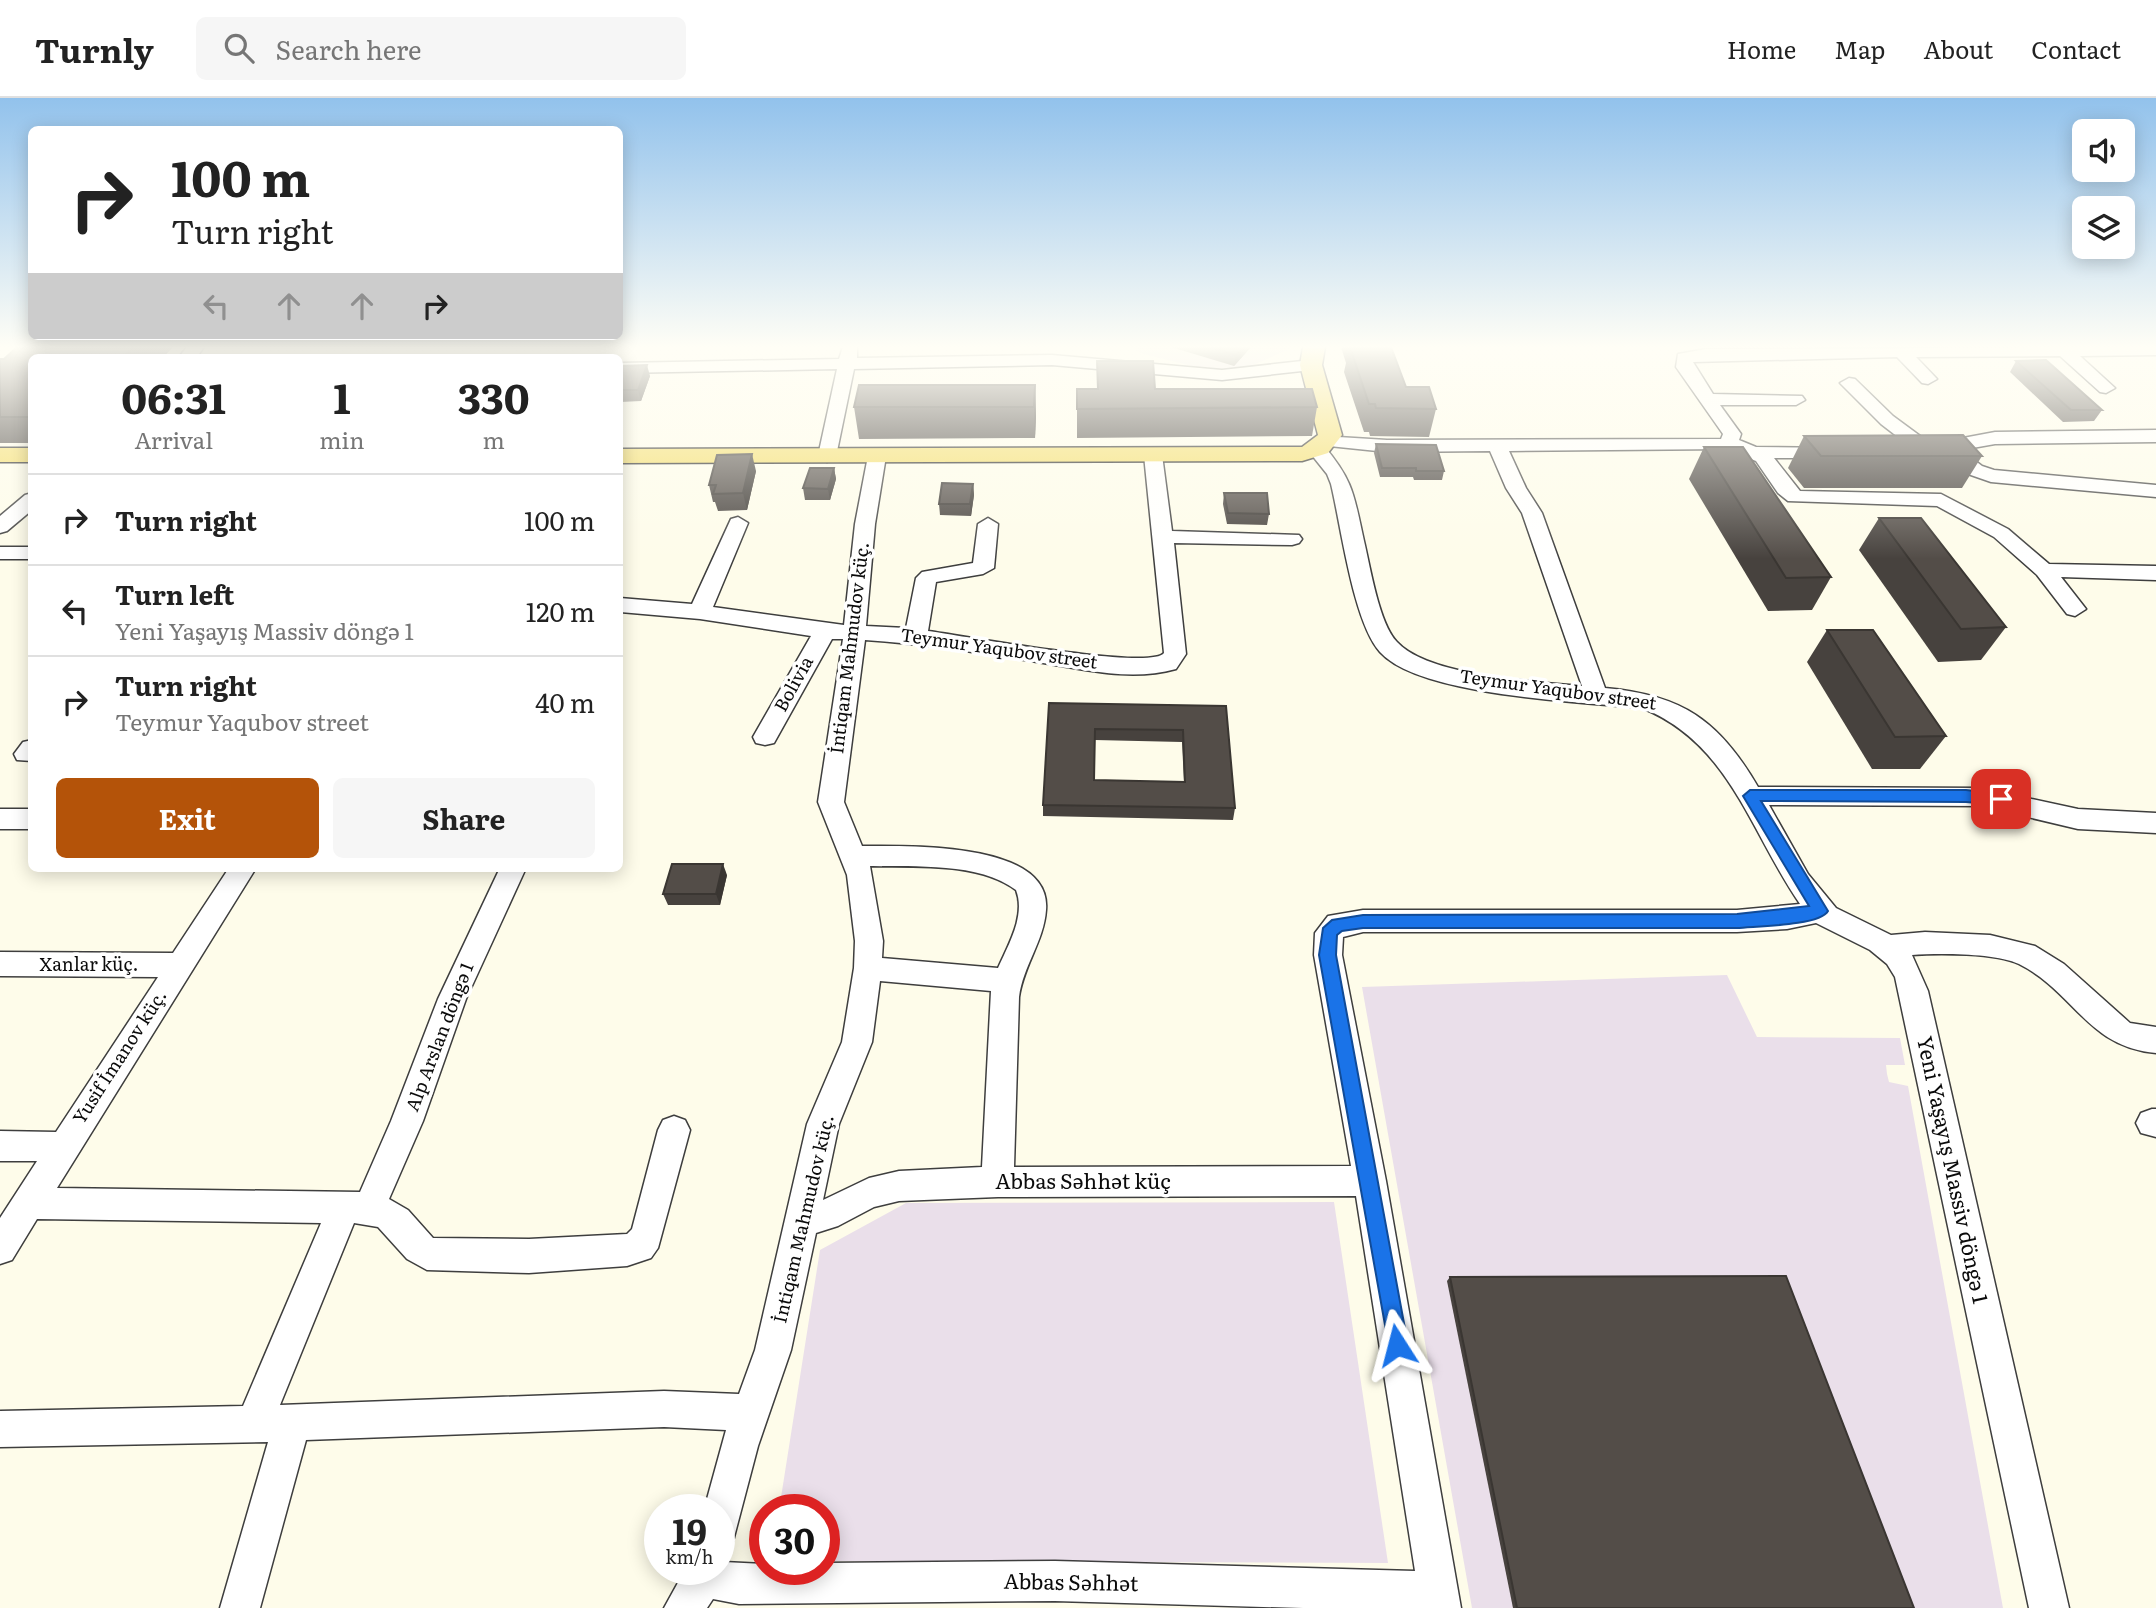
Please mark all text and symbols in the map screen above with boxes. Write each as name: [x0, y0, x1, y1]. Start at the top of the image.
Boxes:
search box: [196, 17, 686, 80]
text: Turnly: [35, 24, 154, 73]
icon: search: [220, 29, 258, 67]
text: Search here: [276, 29, 421, 68]
text: Home: [1727, 31, 1796, 66]
text: Map: [1834, 31, 1885, 66]
text: About: [1923, 31, 1993, 66]
text: Contact: [2031, 31, 2121, 66]
map controls: [2072, 119, 2135, 259]
button: sound: [2072, 119, 2135, 182]
text: 100 m: [171, 139, 310, 212]
icon: right: [56, 154, 147, 245]
button: layers: [2072, 196, 2135, 259]
text: Turn right: [171, 206, 333, 254]
icon: left: [197, 287, 235, 325]
icon: ahead: [270, 287, 308, 325]
icon: ahead: [343, 287, 381, 325]
icon: right: [416, 287, 454, 325]
text: 06:31: [121, 365, 226, 427]
text: 1: [333, 365, 351, 427]
text: 330: [458, 365, 530, 427]
text: Arrival: [134, 422, 213, 456]
text: min: [319, 422, 365, 456]
text: m: [483, 422, 505, 456]
text: Turn right: [115, 500, 257, 539]
text: 100 m: [524, 500, 595, 539]
icon: right: [56, 501, 94, 539]
street label: İntiqam Mahmudov küç.: [822, 540, 875, 755]
text: Turn left: [115, 574, 234, 613]
text: 120 m: [526, 591, 595, 630]
icon: left: [56, 592, 94, 630]
text: Yeni Yaşayış Massiv döngə 1: [115, 613, 414, 647]
street label: Teymur Yaqubov street: [899, 620, 1100, 675]
street label: Bolivia: [766, 650, 819, 716]
street label: Teymur Yaqubov street: [1458, 661, 1659, 716]
text: Turn right: [115, 665, 257, 704]
text: 40 m: [535, 682, 595, 721]
icon: right: [56, 683, 94, 721]
text: Teymur Yaqubov street: [115, 704, 369, 738]
pin: [1971, 769, 2031, 829]
button: Exit: [56, 778, 319, 858]
button: Share: [333, 778, 595, 858]
icon: arrive: [1982, 780, 2020, 818]
street label: Xanlar küç.: [40, 950, 139, 977]
street label: Alp Arslan döngə 1: [398, 958, 479, 1115]
street label: Yusif İmanov küç.: [65, 984, 172, 1129]
street label: Yeni Yaşayış Massiv döngə 1: [1911, 1033, 1998, 1307]
street label: İntiqam Mahmudov küç.: [765, 1112, 840, 1326]
street label: Abbas Səhhət küç: [995, 1164, 1171, 1195]
position arrow: [1360, 1308, 1434, 1382]
speed limit sign: 30: [749, 1494, 840, 1585]
text: 19: [672, 1504, 707, 1556]
text: km/h: [666, 1543, 713, 1570]
street label: Abbas Səhhət: [1003, 1564, 1139, 1597]

